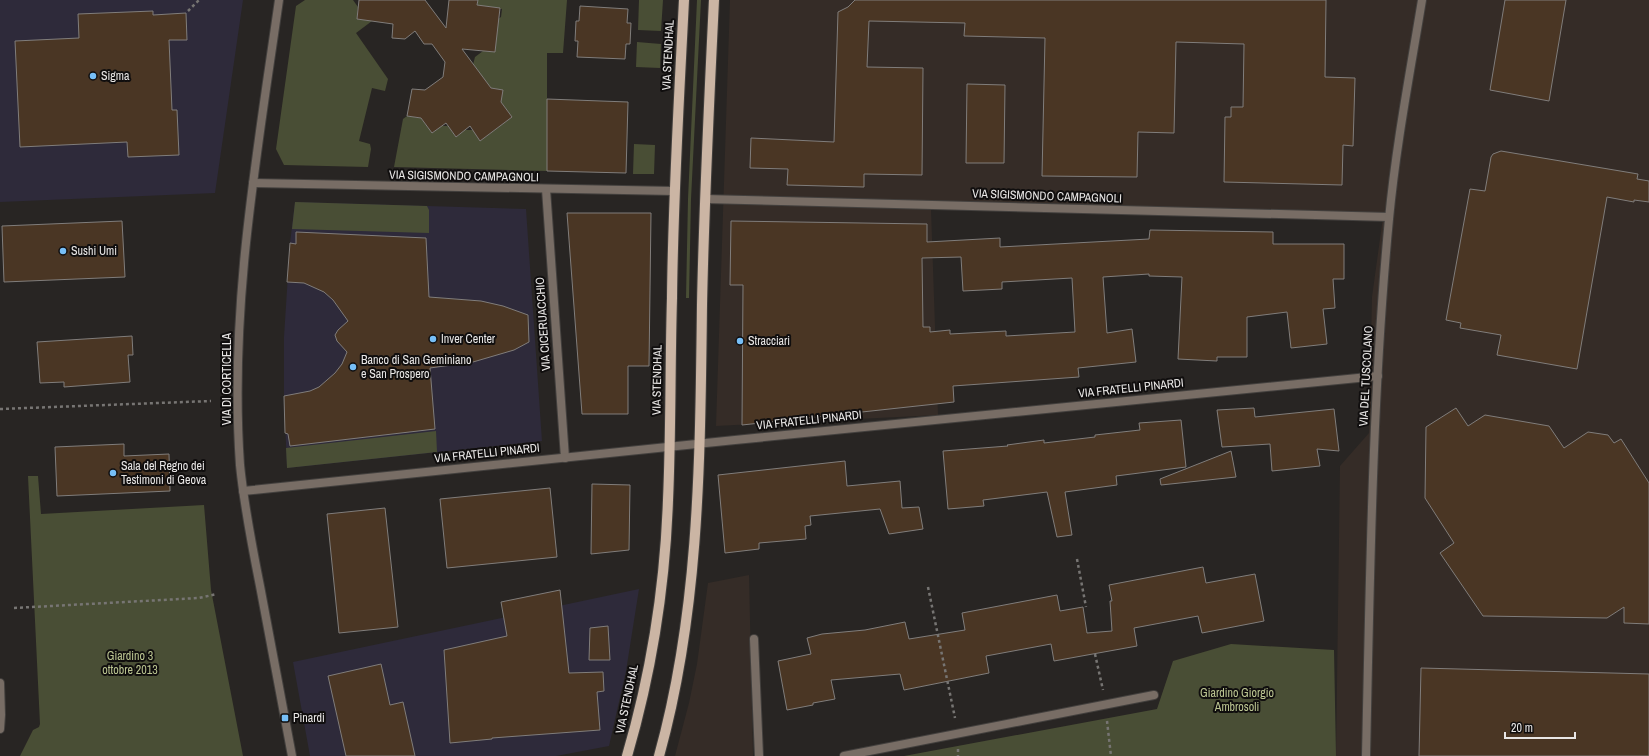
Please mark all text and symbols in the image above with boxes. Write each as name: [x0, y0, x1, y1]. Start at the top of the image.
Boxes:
street label: VIA STENDHAL: [658, 19, 678, 91]
place label: Sigma: [101, 68, 130, 84]
marker: Sigma: [88, 71, 98, 81]
street label: VIA SIGISMONDO CAMPAGNOLI: [389, 167, 539, 185]
street label: VIA SIGISMONDO CAMPAGNOLI: [972, 185, 1122, 207]
place label: Sushi Umi: [71, 243, 117, 259]
marker: Sushi Umi: [58, 246, 68, 256]
street label: VIA CICERUACCHIO: [532, 276, 554, 371]
street label: VIA DEL TUSCOLANO: [1355, 325, 1377, 427]
place label: Inver Center: [441, 331, 496, 347]
street label: VIA DI CORTICELLA: [219, 332, 235, 425]
place label: Stracciari: [748, 333, 790, 349]
marker: Inver Center: [428, 334, 438, 344]
marker: Stracciari: [735, 336, 745, 346]
street label: VIA STENDHAL: [648, 344, 666, 415]
place label: Banco di San Geminiano e San Prospero: [361, 352, 472, 382]
marker: Banco di San Geminiano e San Prospero: [348, 362, 358, 372]
street label: VIA FRATELLI PINARDI: [1077, 375, 1185, 401]
street label: VIA FRATELLI PINARDI: [755, 407, 863, 433]
street label: VIA FRATELLI PINARDI: [433, 440, 541, 466]
place label: Sala del Regno dei Testimoni di Geova: [121, 458, 207, 488]
marker: Sala del Regno dei Testimoni di Geova: [108, 468, 118, 478]
park label: Giardino 3 ottobre 2013: [102, 648, 158, 678]
street label: VIA STENDHAL: [612, 662, 642, 735]
park label: Giardino Giorgio Ambrosoli: [1200, 685, 1274, 715]
place label: Pinardi: [293, 710, 325, 726]
marker: Pinardi: [280, 713, 290, 723]
scale bar: [1505, 714, 1575, 740]
text: 20 m: [1511, 720, 1533, 736]

